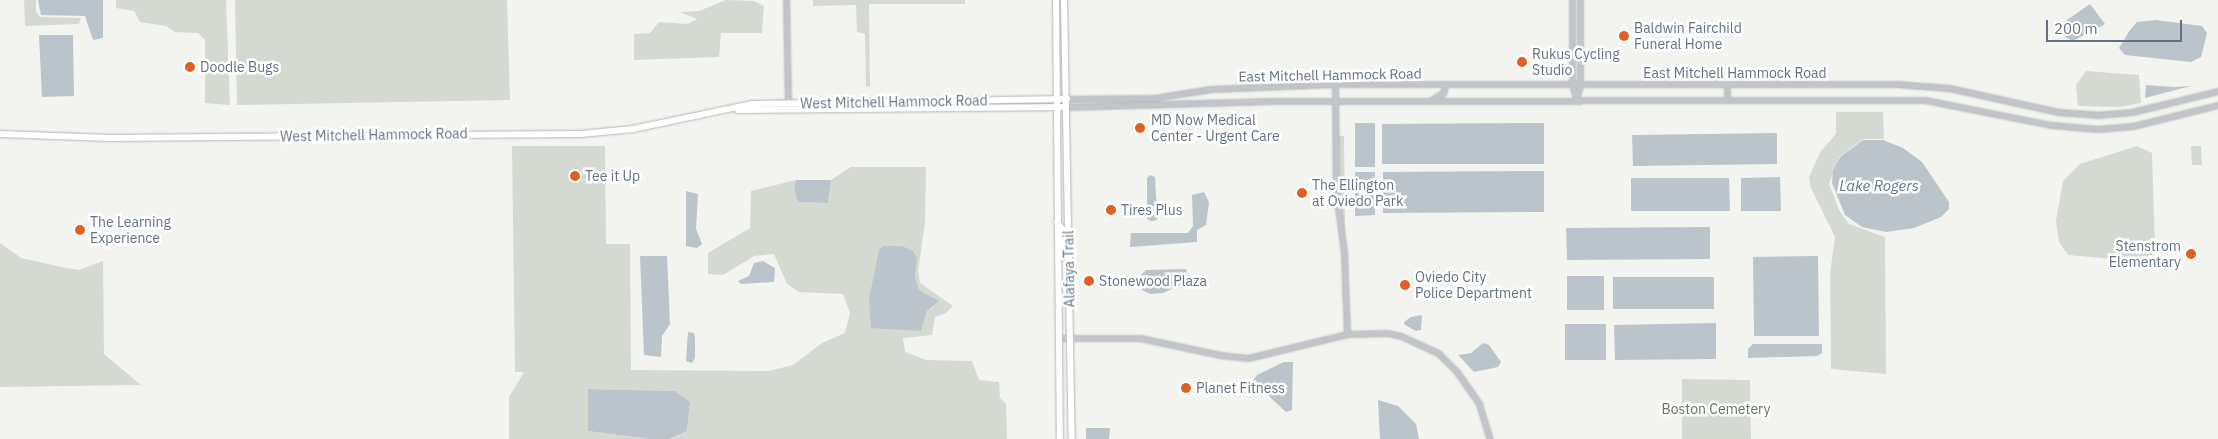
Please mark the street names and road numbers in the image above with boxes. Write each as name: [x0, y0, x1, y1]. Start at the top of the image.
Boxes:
street label: East Mitchell Hammock Road: [1238, 65, 1422, 85]
street label: East Mitchell Hammock Road: [1643, 65, 1827, 81]
street label: West Mitchell Hammock Road: [800, 92, 988, 112]
street label: West Mitchell Hammock Road: [280, 125, 468, 145]
street label: Alafaya Trail: [1060, 230, 1078, 308]

